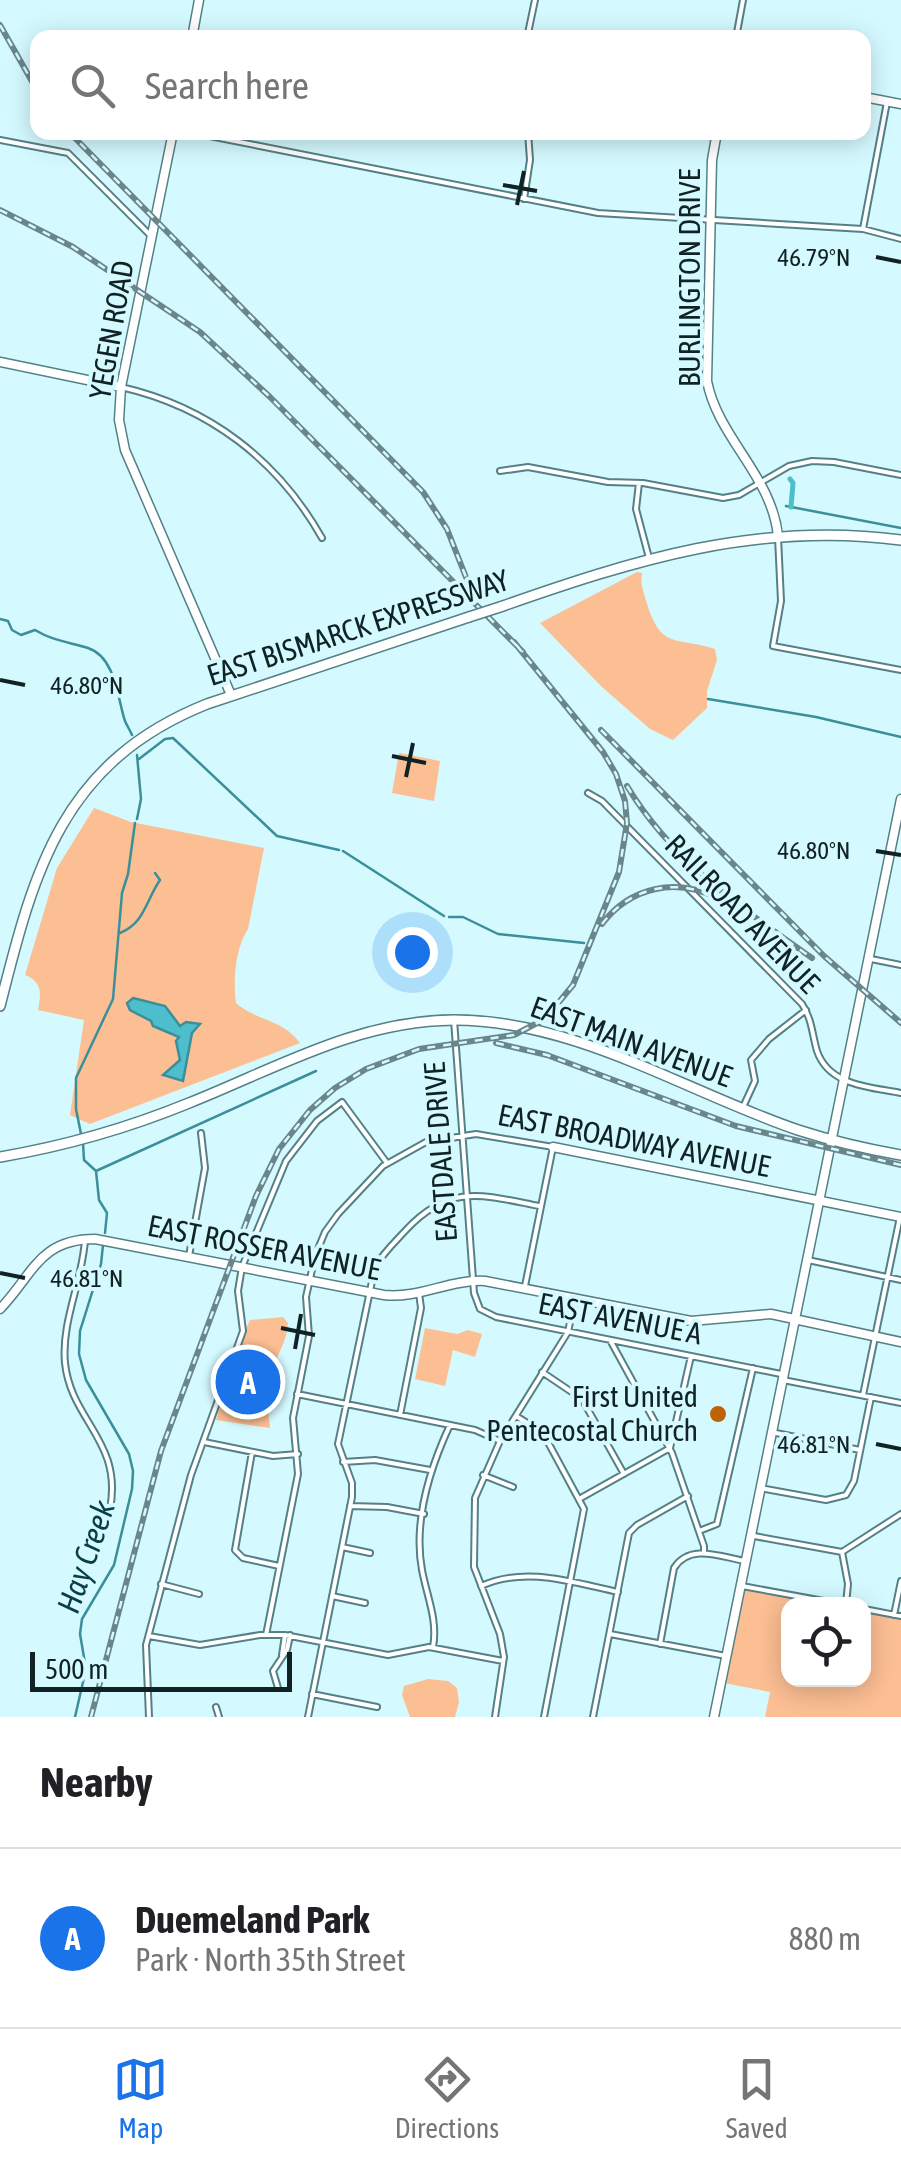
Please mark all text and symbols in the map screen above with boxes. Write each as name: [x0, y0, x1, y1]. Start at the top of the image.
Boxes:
search box: [30, 30, 871, 140]
icon: search: [65, 58, 120, 113]
text: Search here: [145, 64, 309, 107]
street label: BURLINGTON DRIVE: [672, 168, 706, 387]
text: 46.79°N: [777, 243, 851, 271]
street label: YEGEN ROAD: [82, 258, 140, 402]
street label: EAST BISMARCK EXPRESSWAY: [202, 562, 513, 692]
text: 46.80°N: [50, 671, 124, 699]
street label: RAILROAD AVENUE: [659, 827, 827, 1000]
text: 46.80°N: [777, 836, 851, 864]
your location: [387, 927, 438, 978]
street label: EAST MAIN AVENUE: [526, 989, 737, 1093]
street label: EASTDALE DRIVE: [417, 1061, 463, 1243]
street label: EAST BROADWAY AVENUE: [495, 1097, 773, 1183]
street label: EAST ROSSER AVENUE: [145, 1208, 384, 1286]
text: 46.81°N: [50, 1264, 124, 1292]
street label: EAST AVENUE A: [536, 1285, 705, 1351]
pin: A: [216, 1344, 280, 1420]
place label: First United Pentecostal Church: [486, 1379, 698, 1447]
marker: First United Pentecostal Church: [707, 1403, 729, 1425]
text: 46.81°N: [777, 1430, 851, 1458]
water label: Hay Creek: [49, 1495, 122, 1618]
map controls: [781, 1597, 871, 1687]
button: locate: [781, 1597, 871, 1687]
scale bar: [30, 1647, 292, 1692]
text: 500 m: [45, 1653, 108, 1685]
text: Nearby: [40, 1758, 153, 1806]
text: Duemeland Park: [135, 1898, 369, 1941]
text: A: [65, 1920, 80, 1957]
text: 880 m: [788, 1920, 861, 1957]
text: Park · North 35th Street: [135, 1941, 406, 1978]
tab: Map: [113, 2052, 168, 2144]
tab: Directions: [395, 2052, 499, 2144]
tab: Saved: [726, 2052, 788, 2144]

